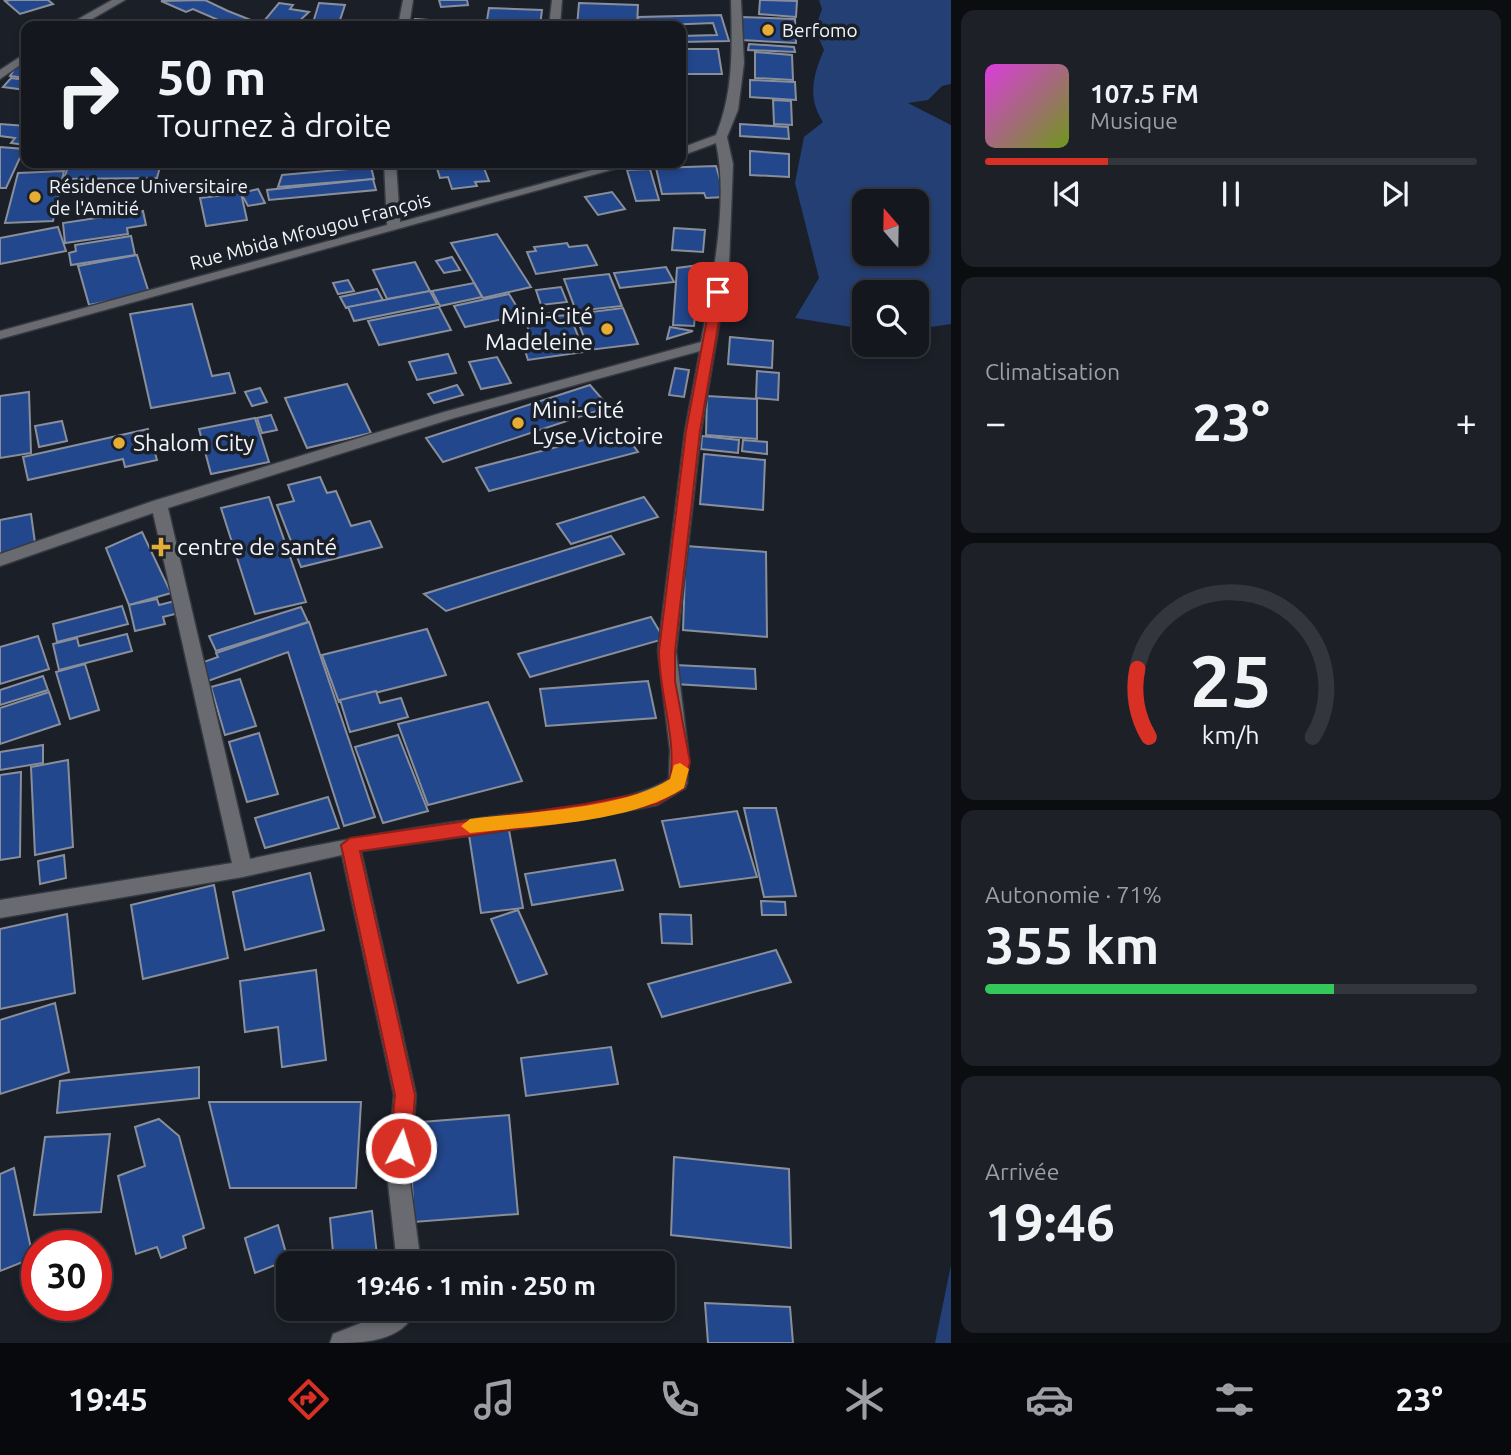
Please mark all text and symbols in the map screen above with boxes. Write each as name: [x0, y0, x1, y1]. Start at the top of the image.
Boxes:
place label: Berfomo: [782, 19, 858, 41]
marker: Berfomo: [760, 22, 776, 38]
icon: right: [42, 49, 133, 140]
text: 50 m: [157, 49, 266, 104]
text: 107.5 FM: [1090, 79, 1199, 108]
text: Tournez à droite: [157, 107, 392, 143]
text: Musique: [1090, 108, 1178, 133]
place label: Résidence Universitaire de l'Amitié: [49, 175, 248, 219]
icon: previous: [1048, 175, 1086, 213]
icon: pause: [1212, 175, 1250, 213]
icon: next: [1376, 175, 1414, 213]
street label: Rue Mbida Mfougou François: [187, 188, 433, 274]
marker: Résidence Universitaire de l'Amitié: [27, 189, 43, 205]
north arrow: [852, 189, 929, 266]
map controls: [852, 189, 929, 357]
pin: [688, 262, 748, 322]
icon: arrive: [699, 273, 737, 311]
button: search: [852, 280, 929, 357]
place label: Mini-Cité Madeleine: [485, 303, 593, 354]
marker: Mini-Cité Madeleine: [599, 321, 615, 337]
text: Climatisation: [985, 359, 1120, 384]
text: 23°: [1192, 393, 1270, 451]
place label: Mini-Cité Lyse Victoire: [532, 397, 664, 448]
text: −: [985, 401, 1006, 443]
text: +: [1456, 401, 1477, 443]
marker: Mini-Cité Lyse Victoire: [510, 415, 526, 431]
place label: Shalom City: [133, 430, 254, 455]
marker: Shalom City: [111, 435, 127, 451]
place label: centre de santé: [177, 534, 337, 559]
marker: centre de santé: [151, 537, 171, 557]
text: 25: [1190, 640, 1272, 722]
text: km/h: [1202, 721, 1260, 749]
text: Autonomie · 71%: [985, 882, 1162, 907]
text: 355 km: [985, 916, 1159, 974]
position arrow: [364, 1111, 438, 1185]
text: Arrivée: [985, 1159, 1060, 1184]
text: 19:46: [985, 1193, 1115, 1251]
speed limit sign: 30: [21, 1230, 112, 1321]
text: 19:46 · 1 min · 250 m: [355, 1271, 596, 1300]
icon: directions: [284, 1375, 333, 1424]
icon: music: [470, 1375, 519, 1424]
icon: phone: [655, 1375, 704, 1424]
icon: climate: [840, 1375, 889, 1424]
icon: car: [1025, 1375, 1074, 1424]
icon: filters: [1210, 1375, 1259, 1424]
text: 19:45: [68, 1381, 148, 1417]
text: 23°: [1395, 1381, 1443, 1417]

